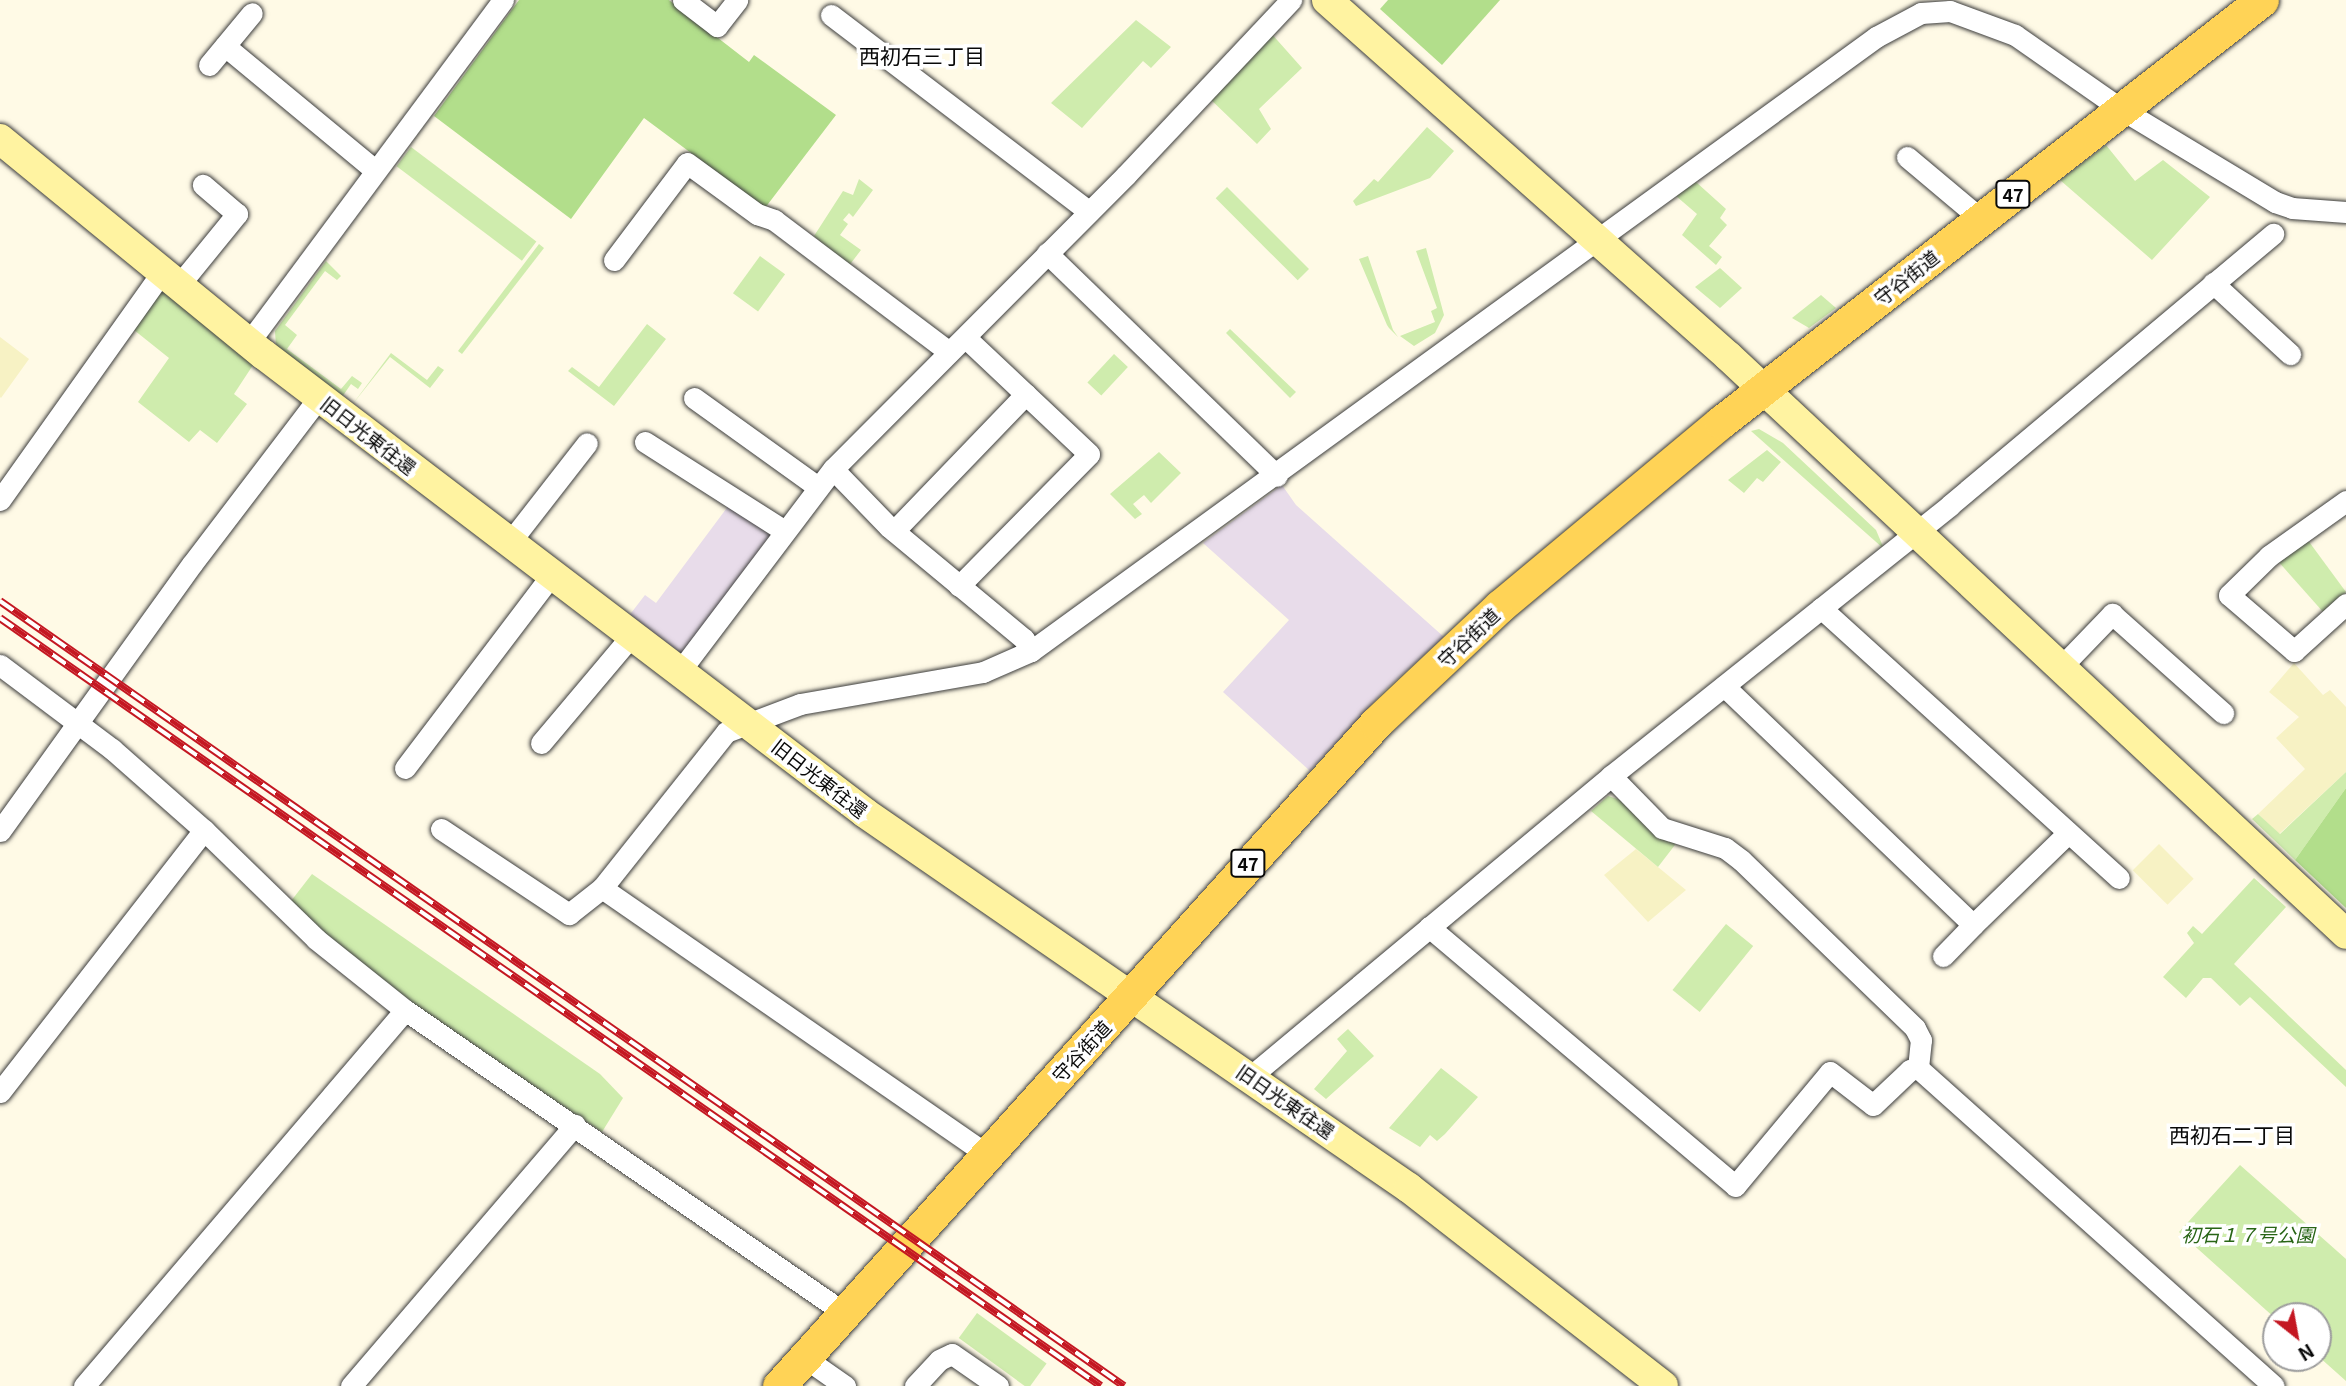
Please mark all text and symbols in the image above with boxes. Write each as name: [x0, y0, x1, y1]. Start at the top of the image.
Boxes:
district label: 西初石三丁目: [859, 42, 985, 68]
road number: 47: [1994, 180, 2032, 209]
street label: 守谷街道: [1869, 245, 1943, 309]
street label: 旧日光東往還: [317, 391, 421, 479]
street label: 守谷街道: [1432, 603, 1504, 671]
street label: 旧日光東往還: [768, 734, 872, 822]
road number: 47: [1229, 848, 1267, 878]
street label: 守谷街道: [1047, 1015, 1115, 1087]
street label: 旧日光東往還: [1233, 1059, 1339, 1143]
district label: 西初石二丁目: [2169, 1121, 2295, 1147]
park label: 初石１７号公園: [2182, 1223, 2314, 1245]
north arrow: [2262, 1302, 2332, 1372]
text: N: [2294, 1338, 2320, 1369]

